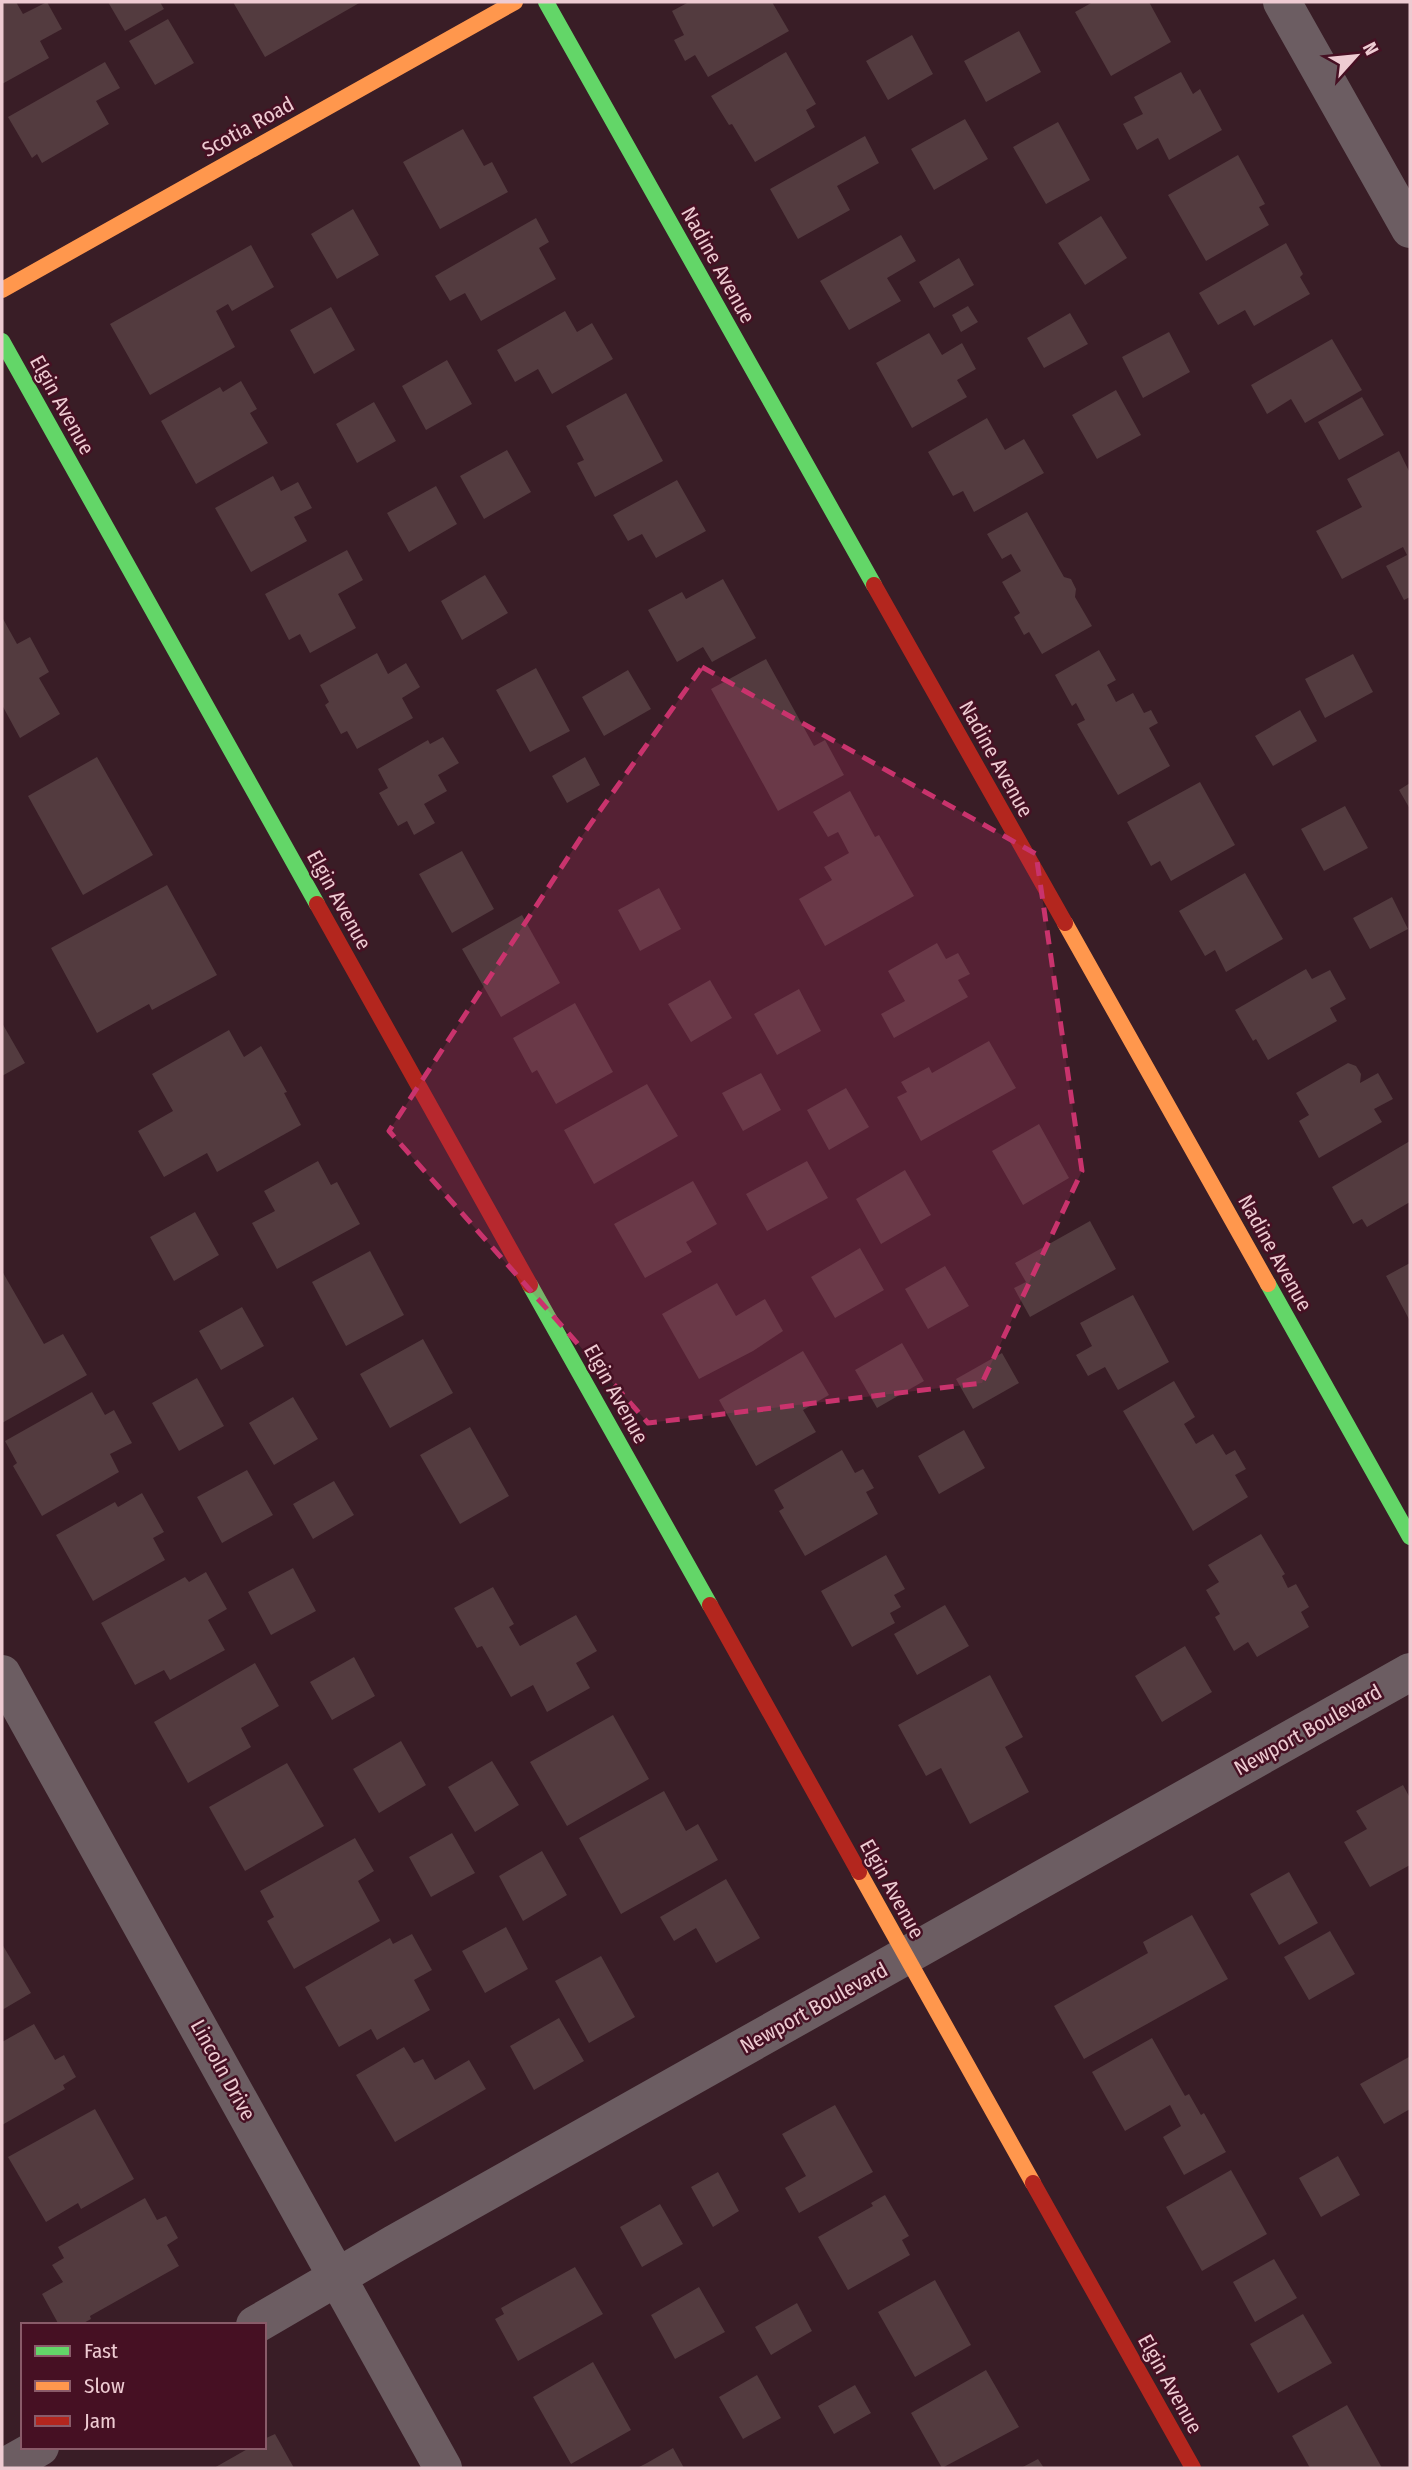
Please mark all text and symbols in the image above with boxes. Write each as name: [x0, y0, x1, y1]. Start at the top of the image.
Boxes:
north arrow: [1321, 21, 1391, 91]
text: N: [1358, 38, 1384, 59]
street label: Scotia Road: [198, 91, 298, 163]
street label: Nadine Avenue: [675, 202, 761, 328]
street label: Elgin Avenue: [24, 351, 100, 459]
street label: Nadine Avenue: [953, 696, 1039, 822]
street label: Elgin Avenue: [301, 846, 377, 954]
street label: Nadine Avenue: [1232, 1190, 1318, 1316]
street label: Elgin Avenue: [578, 1340, 654, 1448]
street label: Newport Boulevard: [1230, 1679, 1386, 1781]
street label: Elgin Avenue: [854, 1835, 930, 1943]
street label: Newport Boulevard: [736, 1957, 892, 2059]
street label: Lincoln Drive: [185, 2015, 261, 2125]
legend: [21, 2323, 266, 2449]
street label: Elgin Avenue: [1132, 2330, 1208, 2438]
text: Fast: [84, 2338, 118, 2364]
text: Slow: [84, 2373, 125, 2399]
text: Jam: [84, 2408, 116, 2434]

